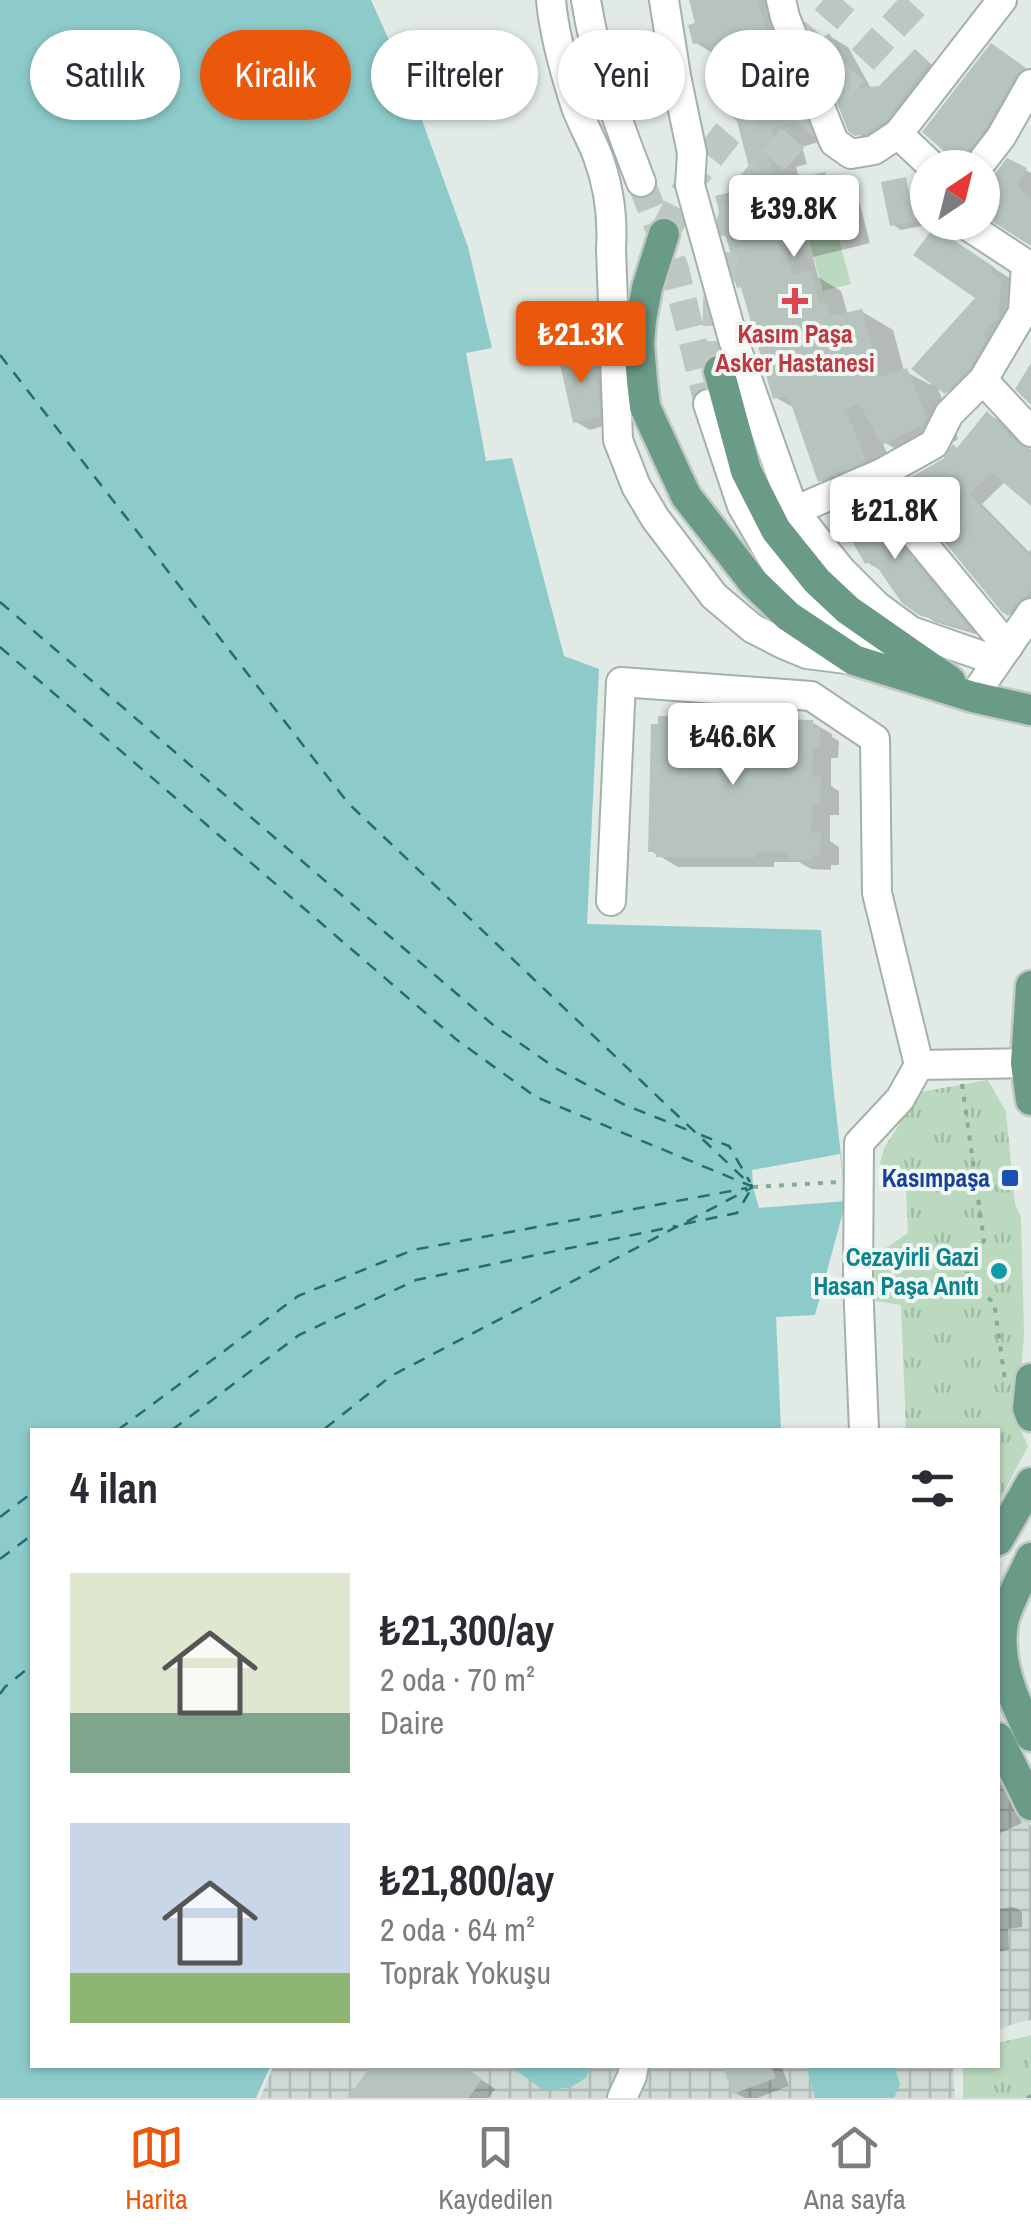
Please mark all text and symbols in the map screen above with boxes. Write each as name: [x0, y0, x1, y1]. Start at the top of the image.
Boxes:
chip: Satılık: [30, 30, 180, 120]
chip: Kiralık: [200, 30, 351, 120]
chip: Filtreler: [371, 30, 538, 120]
chip: Yeni: [558, 30, 685, 120]
chip: Daire: [705, 30, 845, 120]
north arrow: [910, 150, 1000, 240]
map controls: [910, 150, 1000, 240]
pin: ₺39.8K: [713, 175, 875, 260]
text: ₺39.8K: [751, 186, 837, 229]
marker: Kasım Paşa Asker Hastanesi: [782, 288, 808, 314]
pin: ₺21.3K: [500, 301, 662, 386]
text: ₺21.3K: [538, 312, 624, 355]
place label: Kasım Paşa Asker Hastanesi: [715, 317, 875, 380]
pin: ₺21.8K: [814, 477, 976, 562]
text: ₺21.8K: [852, 488, 938, 531]
pin: ₺46.6K: [652, 703, 814, 788]
text: ₺46.6K: [690, 714, 776, 757]
place label: Kasımpaşa: [882, 1161, 991, 1195]
marker: Kasımpaşa: [999, 1167, 1021, 1189]
place label: Cezayirli Gazi Hasan Paşa Anıtı: [813, 1240, 979, 1303]
marker: Cezayirli Gazi Hasan Paşa Anıtı: [988, 1260, 1010, 1282]
text: 4 ilan: [70, 1460, 158, 1516]
icon: filters: [905, 1461, 960, 1516]
text: ₺21,300/ay: [380, 1602, 554, 1658]
icon: home: [150, 1613, 270, 1733]
text: 2 oda · 70 m²: [380, 1658, 535, 1701]
text: Daire: [380, 1701, 444, 1744]
text: ₺21,800/ay: [380, 1852, 554, 1908]
icon: home: [150, 1863, 270, 1983]
text: 2 oda · 64 m²: [380, 1908, 535, 1951]
text: Toprak Yokuşu: [380, 1951, 551, 1994]
tab: Harita: [125, 2120, 188, 2218]
tab: Kaydedilen: [438, 2120, 553, 2218]
tab: Ana sayfa: [804, 2120, 906, 2218]

